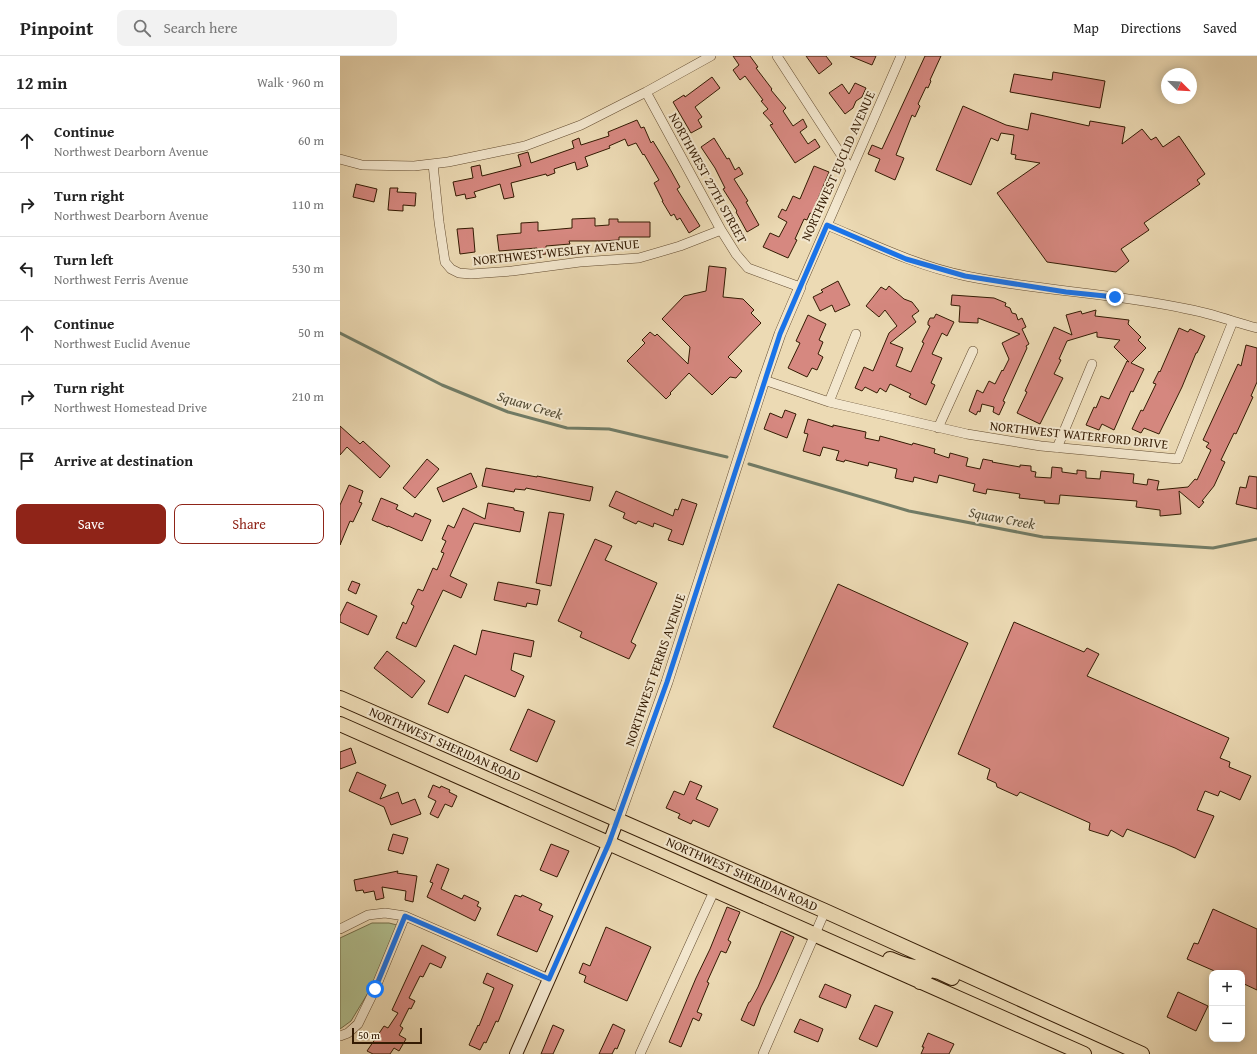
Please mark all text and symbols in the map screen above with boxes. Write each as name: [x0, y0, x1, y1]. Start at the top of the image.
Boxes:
search box: [117, 10, 397, 46]
text: Pinpoint: [20, 14, 93, 42]
icon: search: [131, 17, 153, 39]
text: Search here: [163, 17, 237, 38]
text: Map: [1073, 18, 1099, 38]
text: Directions: [1121, 18, 1181, 38]
text: Saved: [1203, 18, 1237, 38]
north arrow: [1161, 68, 1197, 104]
text: 12 min: [16, 70, 67, 95]
text: Walk · 960 m: [257, 73, 324, 92]
street label: NORTHWEST EUCLID AVENUE: [796, 88, 880, 244]
street label: NORTHWEST 27TH STREET: [664, 109, 752, 247]
text: Continue: [54, 121, 115, 142]
icon: ahead: [16, 130, 38, 152]
text: 60 m: [298, 131, 324, 150]
text: Northwest Dearborn Avenue: [54, 142, 208, 161]
text: Turn right: [54, 185, 125, 206]
icon: right: [16, 194, 38, 216]
text: 110 m: [292, 195, 324, 214]
text: Northwest Dearborn Avenue: [54, 206, 208, 225]
street label: NORTHWEST WESLEY AVENUE: [472, 234, 640, 270]
text: Turn left: [54, 249, 113, 270]
icon: left: [16, 258, 38, 280]
text: 530 m: [292, 259, 324, 278]
text: Northwest Ferris Avenue: [54, 270, 188, 289]
route end: [1106, 288, 1124, 306]
text: Continue: [54, 313, 115, 334]
icon: ahead: [16, 322, 38, 344]
text: 50 m: [298, 323, 324, 342]
text: Northwest Euclid Avenue: [54, 334, 190, 353]
text: Turn right: [54, 377, 125, 398]
icon: right: [16, 386, 38, 408]
water label: Squaw Creek: [495, 386, 566, 425]
text: 210 m: [292, 387, 324, 406]
text: Northwest Homestead Drive: [54, 398, 207, 417]
street label: NORTHWEST WATERFORD DRIVE: [989, 416, 1170, 454]
icon: arrive: [16, 450, 38, 472]
text: Arrive at destination: [54, 450, 193, 471]
water label: Squaw Creek: [967, 502, 1038, 534]
button: Save: [16, 504, 166, 544]
button: Share: [174, 504, 324, 544]
street label: NORTHWEST FERRIS AVENUE: [620, 591, 690, 749]
street label: NORTHWEST SHERIDAN ROAD: [366, 702, 524, 786]
street label: NORTHWEST SHERIDAN ROAD: [663, 832, 821, 916]
map controls: [1209, 970, 1245, 1042]
button: +: [1209, 970, 1245, 1006]
route start: [366, 980, 384, 998]
button: −: [1209, 1006, 1245, 1042]
scale bar: [352, 1026, 422, 1045]
text: 50 m: [358, 1027, 380, 1043]

